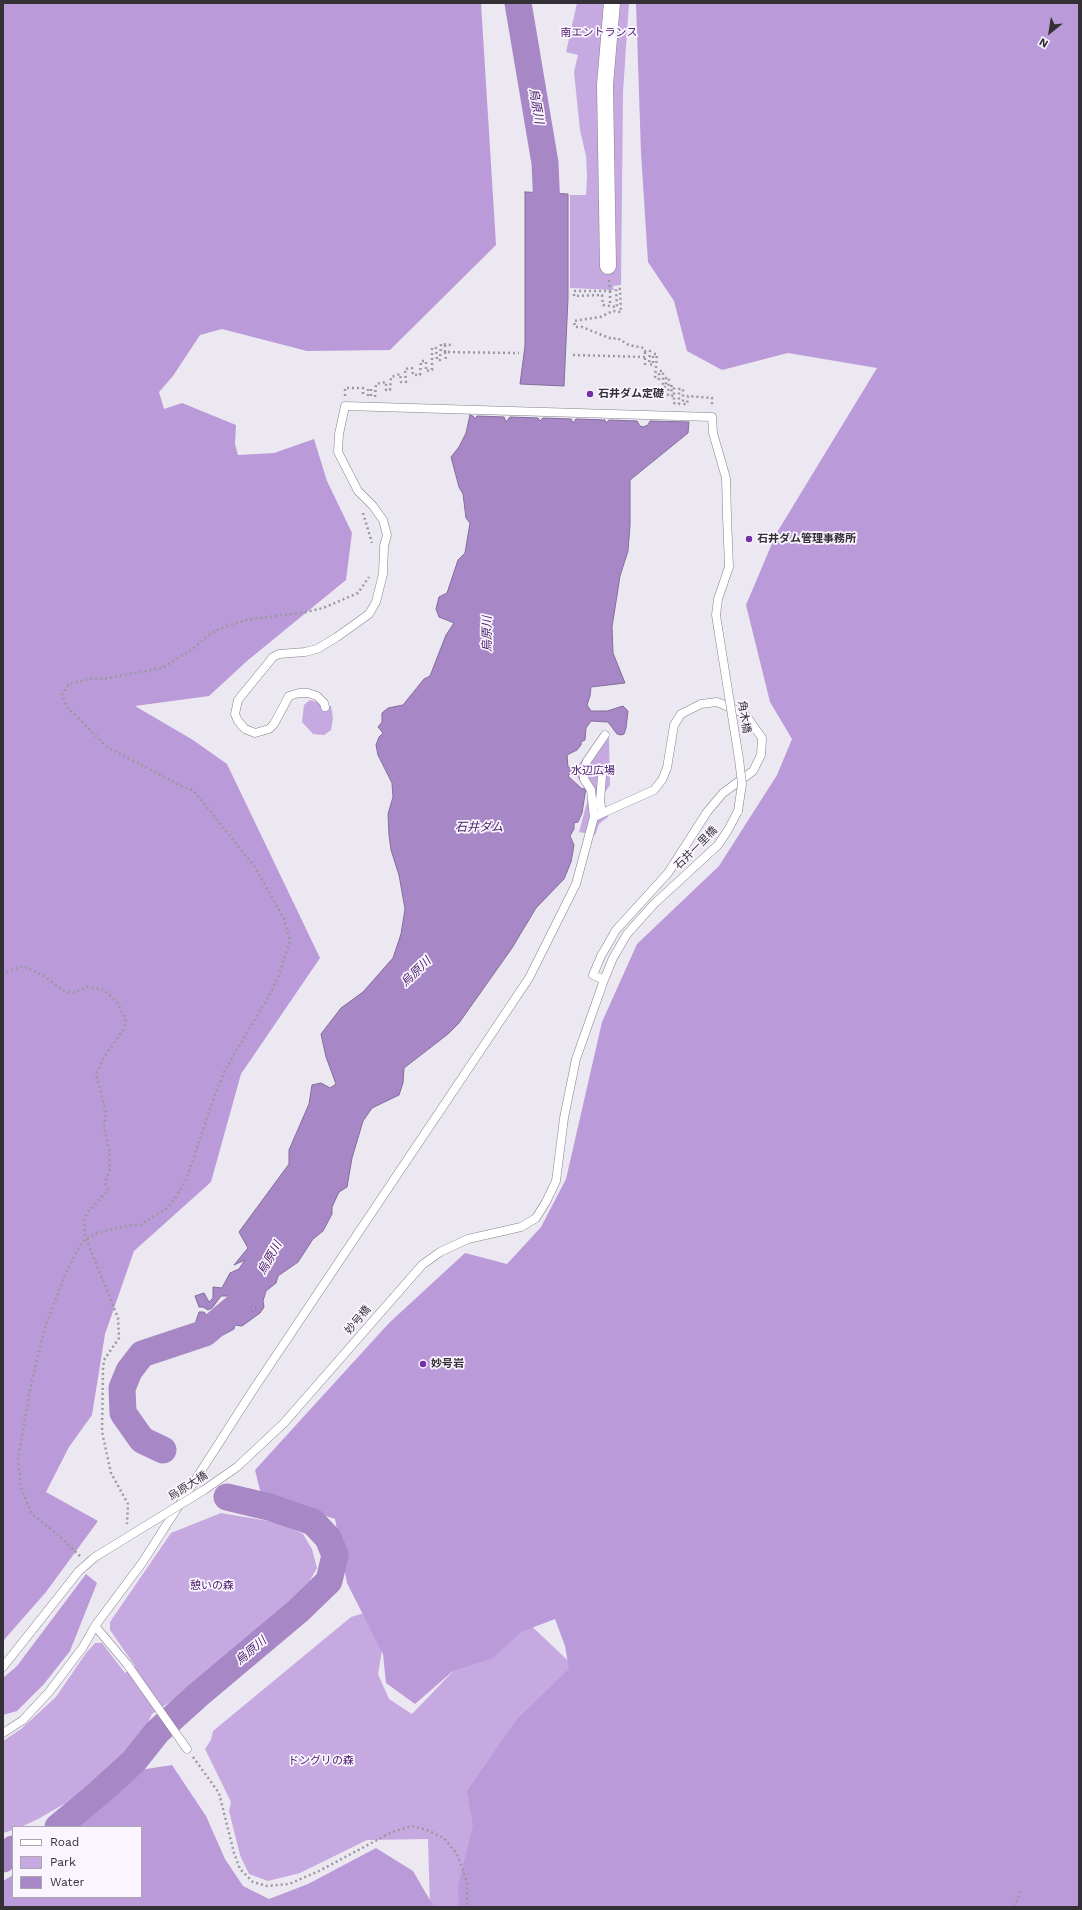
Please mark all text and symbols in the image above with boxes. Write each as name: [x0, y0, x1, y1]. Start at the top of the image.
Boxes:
north arrow: [1030, 12, 1070, 52]
park label: 南エントランス: [561, 26, 637, 40]
text: N: [1037, 35, 1051, 50]
water label: 烏原川: [526, 87, 546, 125]
place label: 石井ダム定礎: [598, 387, 664, 401]
marker: 石井ダム定礎: [585, 389, 595, 399]
place label: 石井ダム管理事務所: [757, 532, 856, 546]
marker: 石井ダム管理事務所: [744, 534, 754, 544]
water label: 烏原川: [480, 616, 494, 652]
street label: 角木橋: [735, 700, 753, 734]
park label: 水辺広場: [571, 764, 615, 778]
water label: 石井ダム: [455, 820, 503, 834]
street label: 石井一里橋: [672, 824, 720, 872]
water label: 烏原川: [398, 954, 434, 990]
water label: 烏原川: [255, 1239, 285, 1277]
street label: 妙号橋: [342, 1303, 374, 1337]
place label: 妙号岩: [431, 1357, 464, 1371]
marker: 妙号岩: [418, 1359, 428, 1369]
street label: 烏原大橋: [166, 1469, 210, 1503]
park label: 憩いの森: [190, 1579, 234, 1593]
water label: 烏原川: [233, 1634, 269, 1668]
park label: ドングリの森: [288, 1754, 354, 1768]
legend: [12, 1826, 142, 1898]
text: Road: [50, 1835, 79, 1849]
text: Park: [50, 1855, 76, 1869]
text: Water: [50, 1875, 84, 1889]

